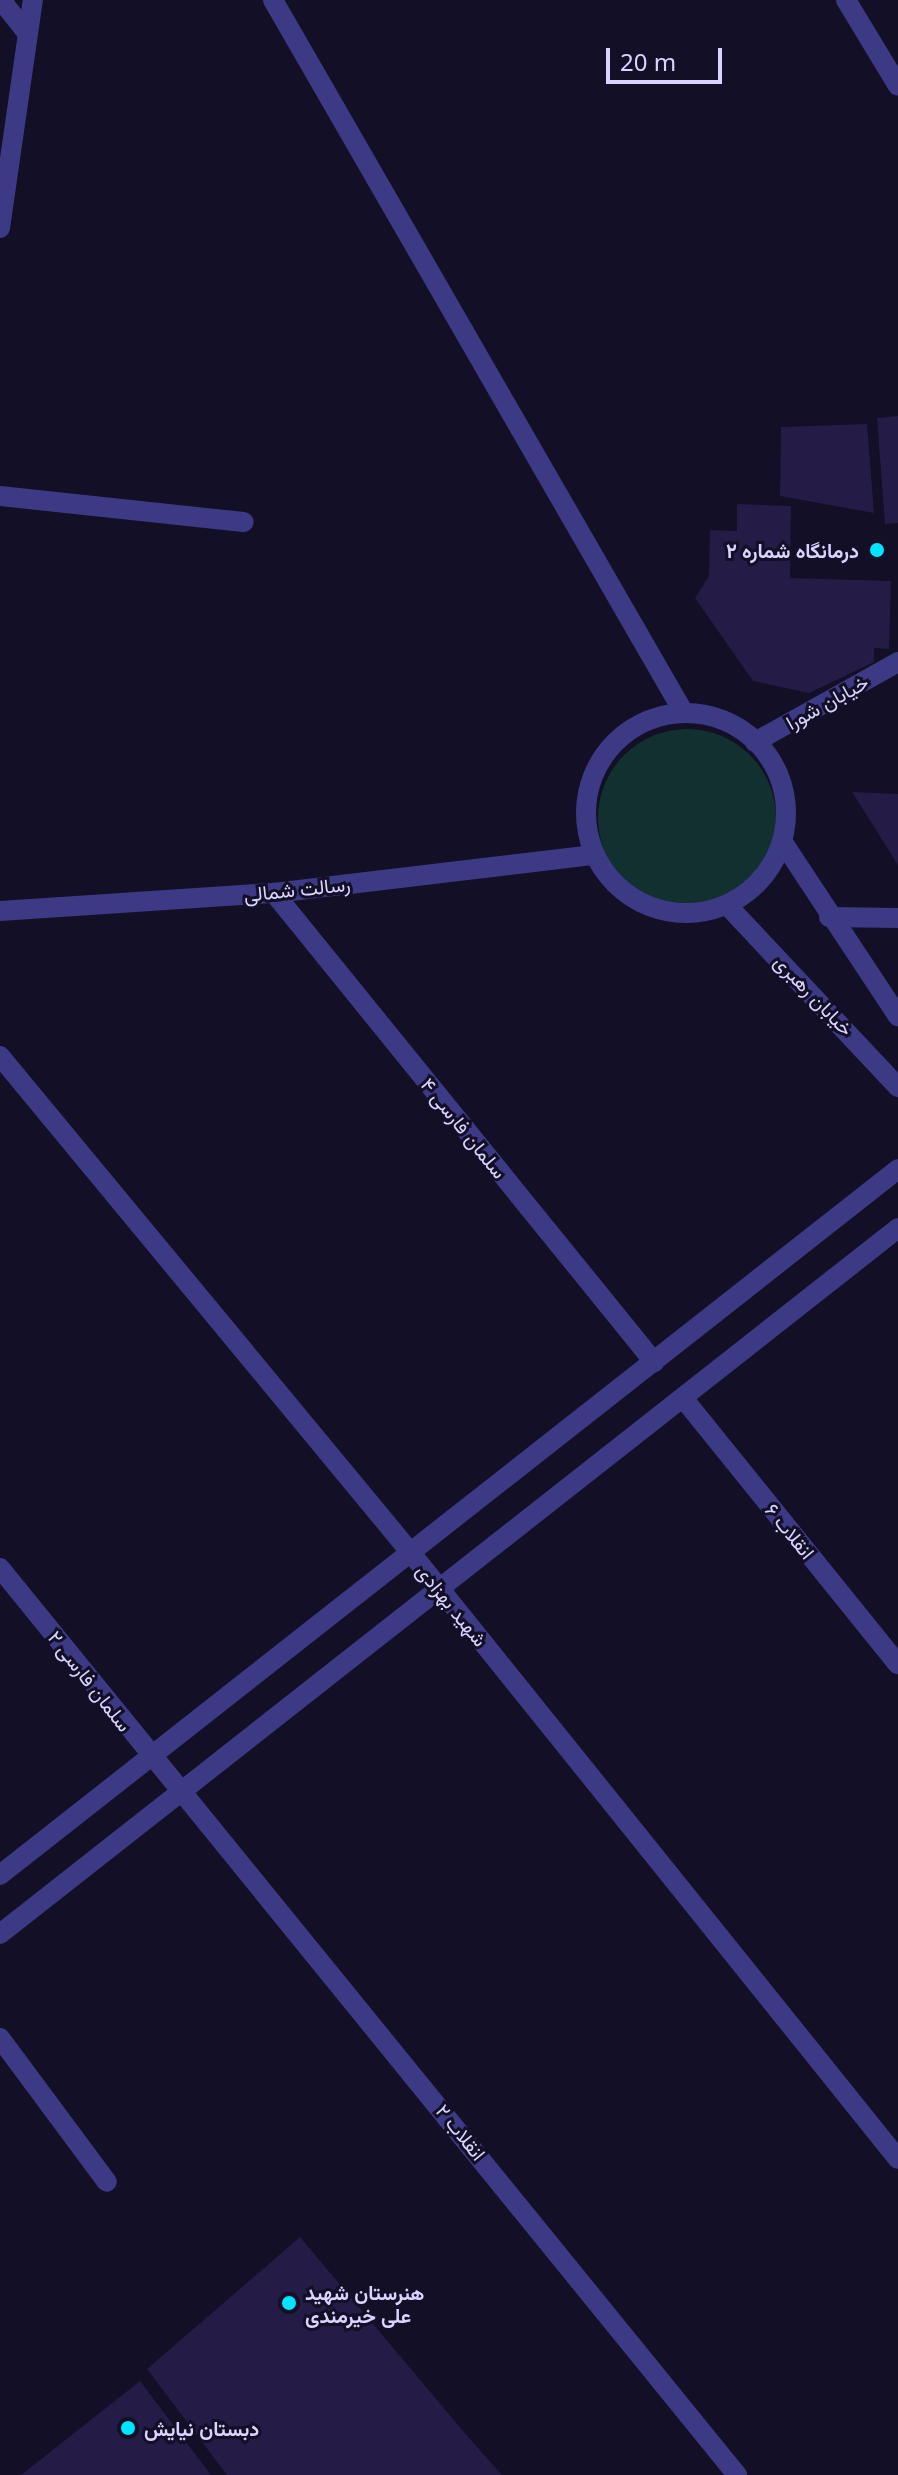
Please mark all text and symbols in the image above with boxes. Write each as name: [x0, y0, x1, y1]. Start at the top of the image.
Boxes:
scale bar: [610, 32, 726, 82]
text: 20 m: [620, 45, 676, 78]
place label: درمانگاه شماره ۲: [726, 538, 859, 562]
marker: درمانگاه شماره ۲: [866, 539, 888, 561]
street label: خیابان شورا: [782, 670, 872, 734]
street label: رسالت شمالی: [243, 871, 351, 907]
street label: خیابان رهبری: [769, 949, 859, 1041]
street label: سلمان فارسی ۴: [416, 1073, 512, 1183]
street label: انقلاب ۶: [760, 1498, 820, 1564]
street label: شهید بهزادی: [411, 1559, 493, 1651]
street label: سلمان فارسی ۲: [43, 1626, 137, 1736]
street label: انقلاب ۲: [431, 2099, 491, 2165]
place label: هنرستان شهید علی خیرمندی: [305, 2280, 424, 2327]
marker: هنرستان شهید علی خیرمندی: [280, 2294, 298, 2312]
place label: دبستان نیایش: [144, 2416, 259, 2440]
marker: دبستان نیایش: [119, 2419, 137, 2437]

